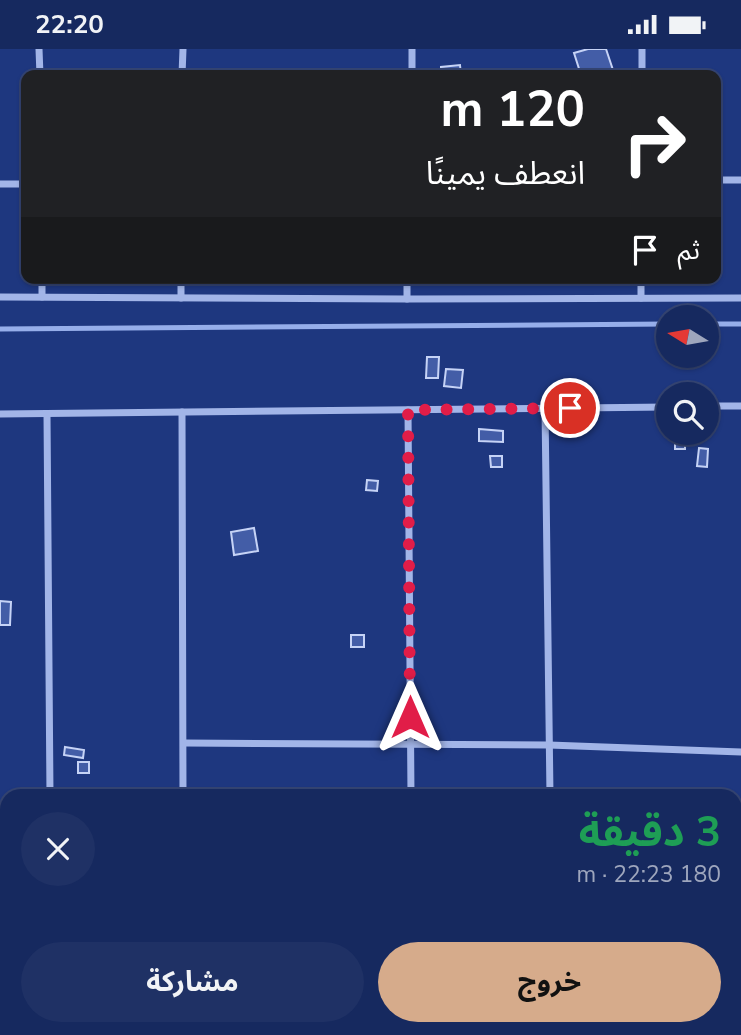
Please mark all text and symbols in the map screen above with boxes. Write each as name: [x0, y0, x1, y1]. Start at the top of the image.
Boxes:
text: 22:20: [35, 7, 104, 42]
text: 120 m: [441, 76, 585, 143]
icon: right: [609, 98, 700, 189]
text: انعطف يمينًا: [426, 152, 585, 195]
icon: arrive: [626, 231, 664, 269]
text: ثم: [678, 233, 700, 268]
north arrow: [656, 305, 719, 367]
map controls: [656, 305, 719, 445]
pin: [540, 378, 600, 438]
button: search: [656, 382, 719, 445]
icon: arrive: [551, 389, 589, 427]
position arrow: [373, 680, 447, 754]
text: 3 دقيقة: [579, 804, 721, 861]
button: close: [21, 812, 95, 886]
text: 180 m · 22:23: [576, 859, 721, 890]
button: مشاركة: [21, 942, 364, 1022]
button: خروج: [378, 942, 721, 1022]

